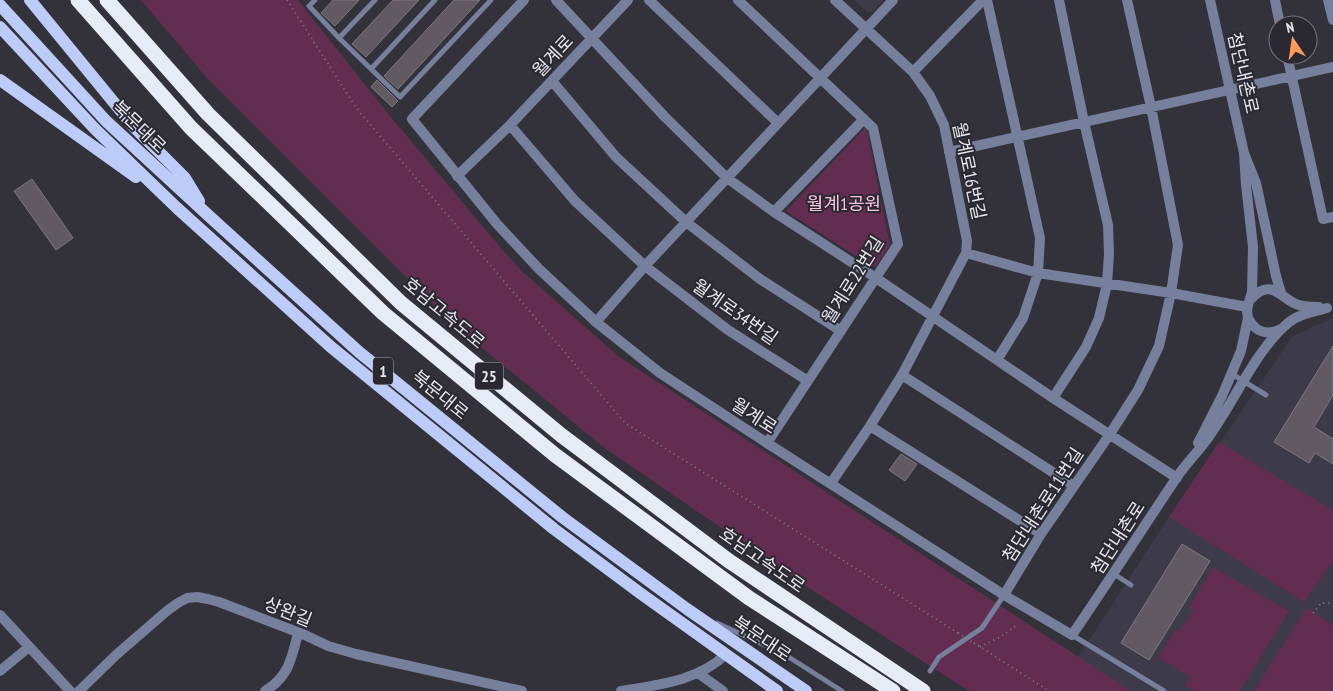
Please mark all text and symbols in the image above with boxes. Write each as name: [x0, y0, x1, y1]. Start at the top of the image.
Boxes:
north arrow: [1268, 15, 1318, 65]
text: N: [1284, 18, 1296, 37]
street label: 월계로: [527, 30, 578, 82]
street label: 첨단내촌로: [1223, 30, 1264, 116]
street label: 북문대로: [108, 95, 171, 158]
street label: 월계로16번길: [948, 120, 991, 222]
park label: 월계1공원: [807, 192, 881, 215]
street label: 월계로22번길: [817, 232, 889, 328]
street label: 호남고속도로: [399, 272, 490, 353]
street label: 월계로34번길: [688, 274, 782, 349]
road number: 1: [373, 358, 393, 384]
road number: 25: [475, 362, 503, 390]
street label: 북문대로: [407, 365, 473, 424]
street label: 월계로: [727, 392, 781, 439]
street label: 첨단내촌로11번길: [997, 443, 1088, 566]
street label: 첨단내촌로: [1085, 497, 1150, 579]
street label: 호남고속도로: [715, 522, 810, 598]
street label: 상완길: [261, 592, 316, 632]
street label: 북문대로: [728, 611, 796, 667]

